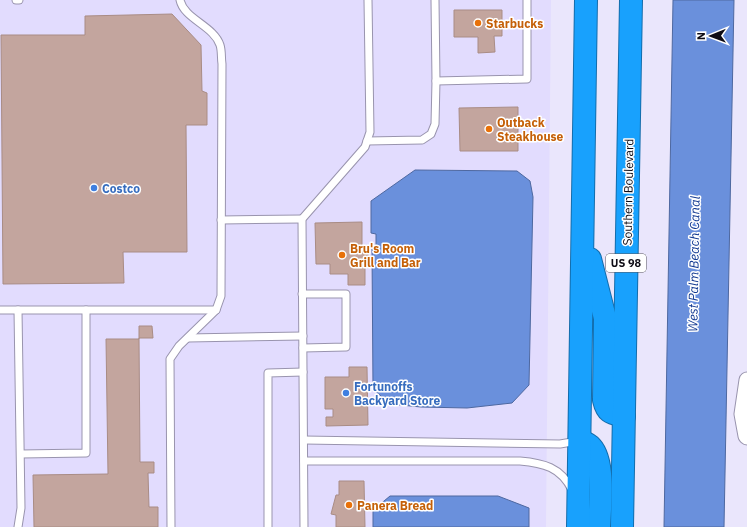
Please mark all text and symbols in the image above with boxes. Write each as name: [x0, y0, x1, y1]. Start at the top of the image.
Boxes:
place label: Starbucks: [486, 16, 543, 31]
north arrow: [691, 16, 731, 56]
marker: Starbucks: [473, 18, 483, 28]
text: N: [694, 32, 708, 40]
place label: Outback Steakhouse: [497, 115, 564, 144]
marker: Outback Steakhouse: [484, 124, 494, 134]
street label: Southern Boulevard: [620, 138, 636, 246]
place label: Costco: [102, 181, 140, 196]
marker: Costco: [89, 183, 99, 193]
water label: West Palm Beach Canal: [684, 195, 704, 332]
place label: Bru's Room Grill and Bar: [350, 241, 421, 270]
marker: Bru's Room Grill and Bar: [337, 250, 347, 260]
road number: US 98: [606, 254, 646, 272]
place label: Fortunoffs Backyard Store: [354, 379, 440, 408]
marker: Fortunoffs Backyard Store: [341, 388, 351, 398]
place label: Panera Bread: [357, 498, 433, 513]
marker: Panera Bread: [344, 500, 354, 510]

